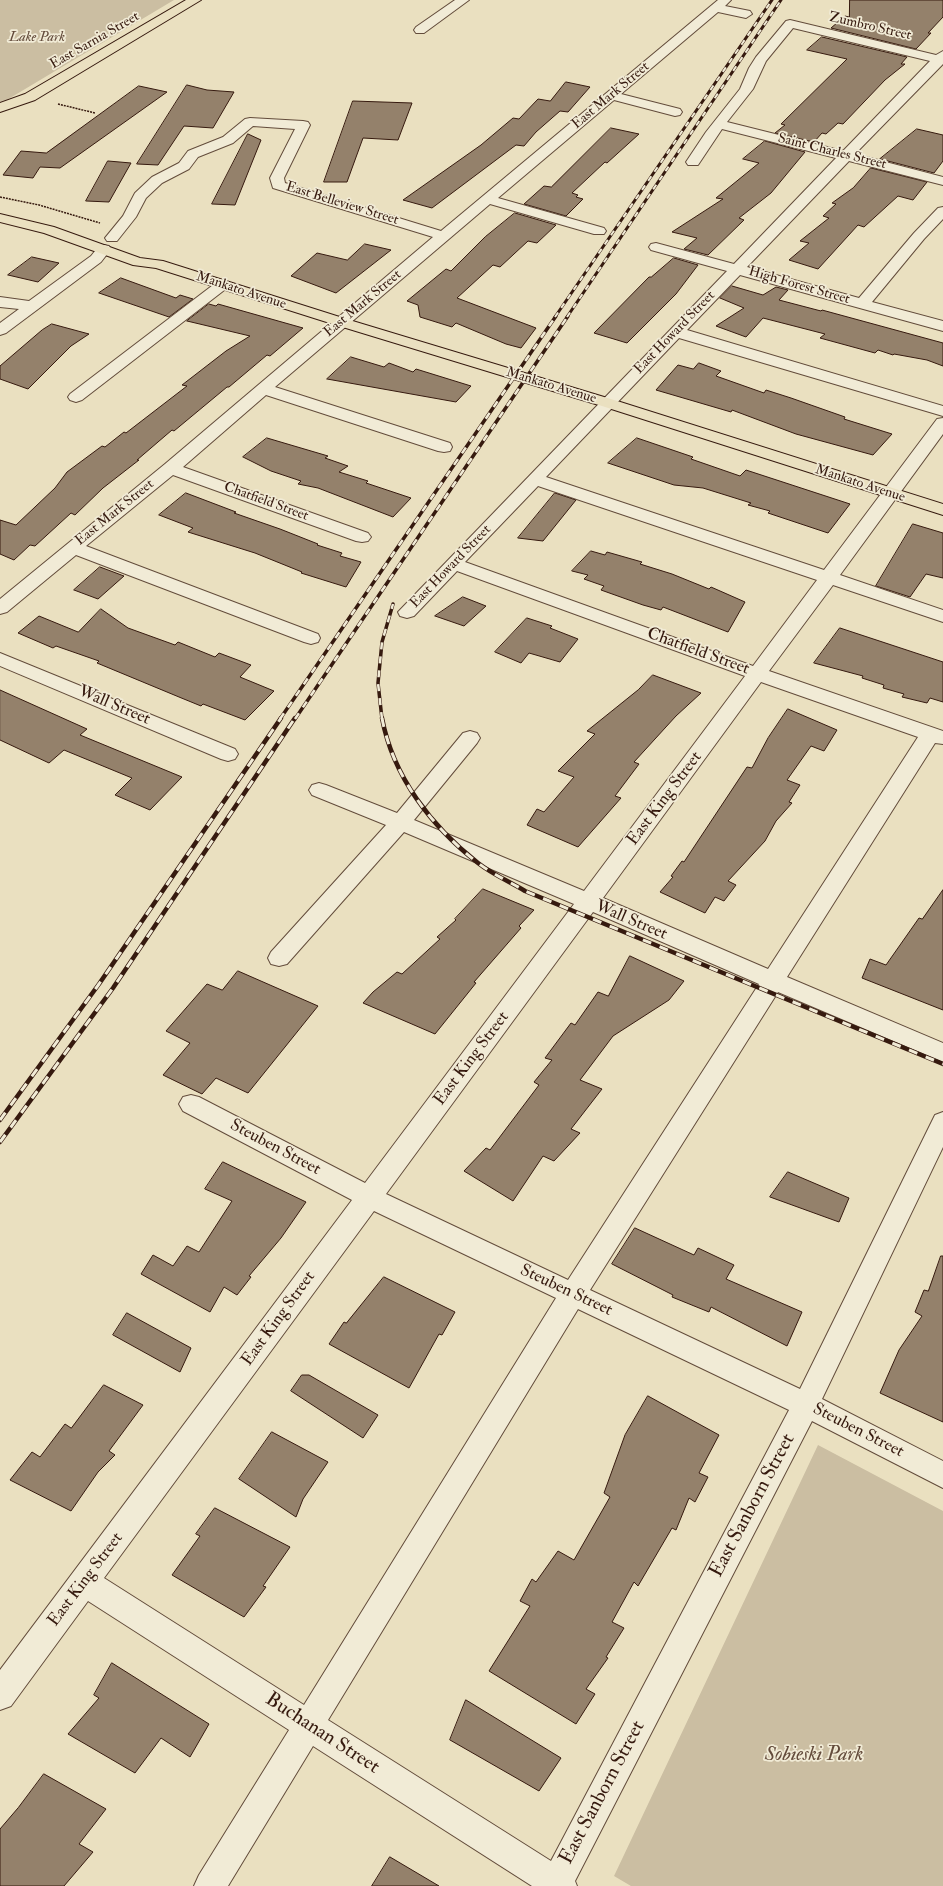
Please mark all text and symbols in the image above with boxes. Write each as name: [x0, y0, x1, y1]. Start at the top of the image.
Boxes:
street label: East Sarnia Street: [47, 9, 143, 73]
street label: Zumbro Street: [827, 9, 913, 45]
park label: Lake Park: [9, 30, 65, 46]
street label: East Mark Street: [569, 59, 653, 133]
street label: Saint Charles Street: [776, 130, 888, 174]
street label: East Belleview Street: [284, 179, 400, 229]
street label: High Forest Street: [746, 264, 852, 308]
street label: East Mark Street: [321, 267, 405, 341]
street label: Mankato Avenue: [194, 269, 288, 313]
street label: East Howard Street: [631, 288, 719, 378]
street label: Mankato Avenue: [504, 364, 598, 408]
street label: Mankato Avenue: [813, 462, 907, 506]
street label: East Mark Street: [72, 476, 158, 550]
street label: Chatfield Street: [222, 479, 310, 525]
street label: East Howard Street: [407, 522, 495, 612]
street label: Chatfield Street: [644, 624, 752, 680]
street label: Wall Street: [75, 682, 153, 730]
street label: East King Street: [623, 748, 707, 850]
street label: Wall Street: [592, 897, 670, 945]
street label: East King Street: [430, 1008, 514, 1110]
street label: Steuben Street: [226, 1116, 324, 1180]
street label: Steuben Street: [517, 1261, 615, 1321]
street label: East King Street: [238, 1268, 320, 1370]
street label: Steuben Street: [809, 1399, 907, 1463]
street label: East Sanborn Street: [705, 1430, 801, 1582]
street label: East King Street: [44, 1529, 128, 1631]
street label: Buchanan Street: [260, 1688, 384, 1780]
street label: East Sanborn Street: [555, 1717, 651, 1869]
park label: Sobieski Park: [765, 1744, 863, 1768]

